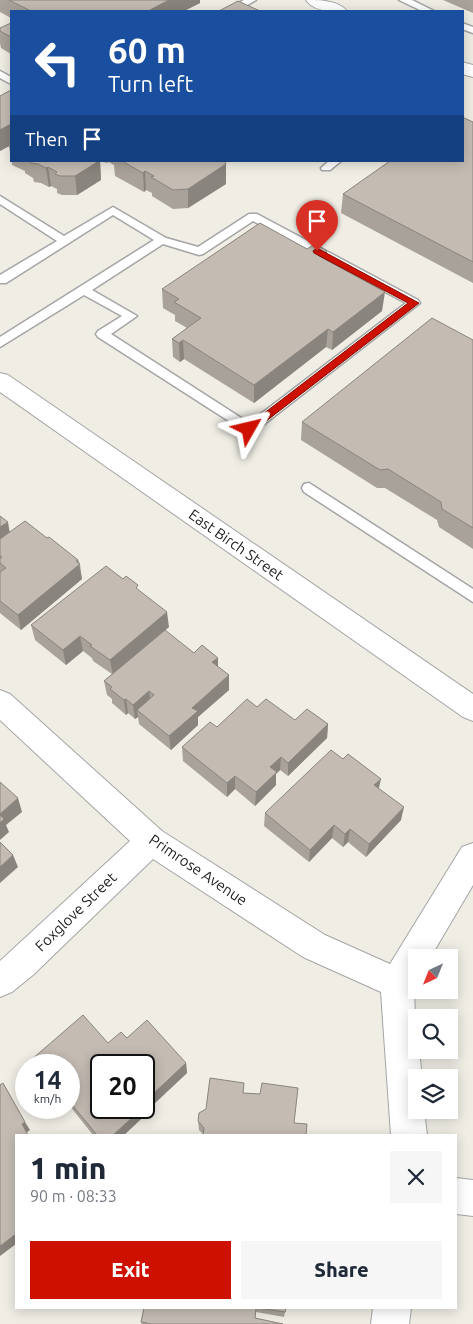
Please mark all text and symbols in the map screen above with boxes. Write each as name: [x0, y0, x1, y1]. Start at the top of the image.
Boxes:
icon: left: [25, 30, 90, 95]
text: 60 m: [108, 30, 186, 70]
text: Turn left: [108, 71, 193, 96]
icon: arrive: [78, 125, 106, 153]
text: Then: [25, 128, 68, 150]
pin: [296, 200, 338, 251]
icon: arrive: [303, 207, 331, 235]
position arrow: [222, 402, 274, 454]
street label: East Birch Street: [186, 506, 287, 584]
street label: Primrose Avenue: [146, 831, 250, 909]
street label: Foxglove Street: [32, 869, 120, 955]
north arrow: [408, 949, 458, 999]
map controls: [408, 949, 458, 1119]
button: search: [408, 1009, 458, 1059]
speed limit sign: 20: [90, 1054, 155, 1119]
text: 14: [33, 1066, 62, 1094]
button: layers: [408, 1069, 458, 1119]
text: km/h: [34, 1092, 61, 1105]
text: 1 min: [30, 1151, 106, 1185]
button: close: [390, 1151, 442, 1203]
text: 90 m · 08:33: [30, 1187, 117, 1205]
button: Exit: [30, 1241, 231, 1299]
button: Share: [241, 1241, 442, 1299]

